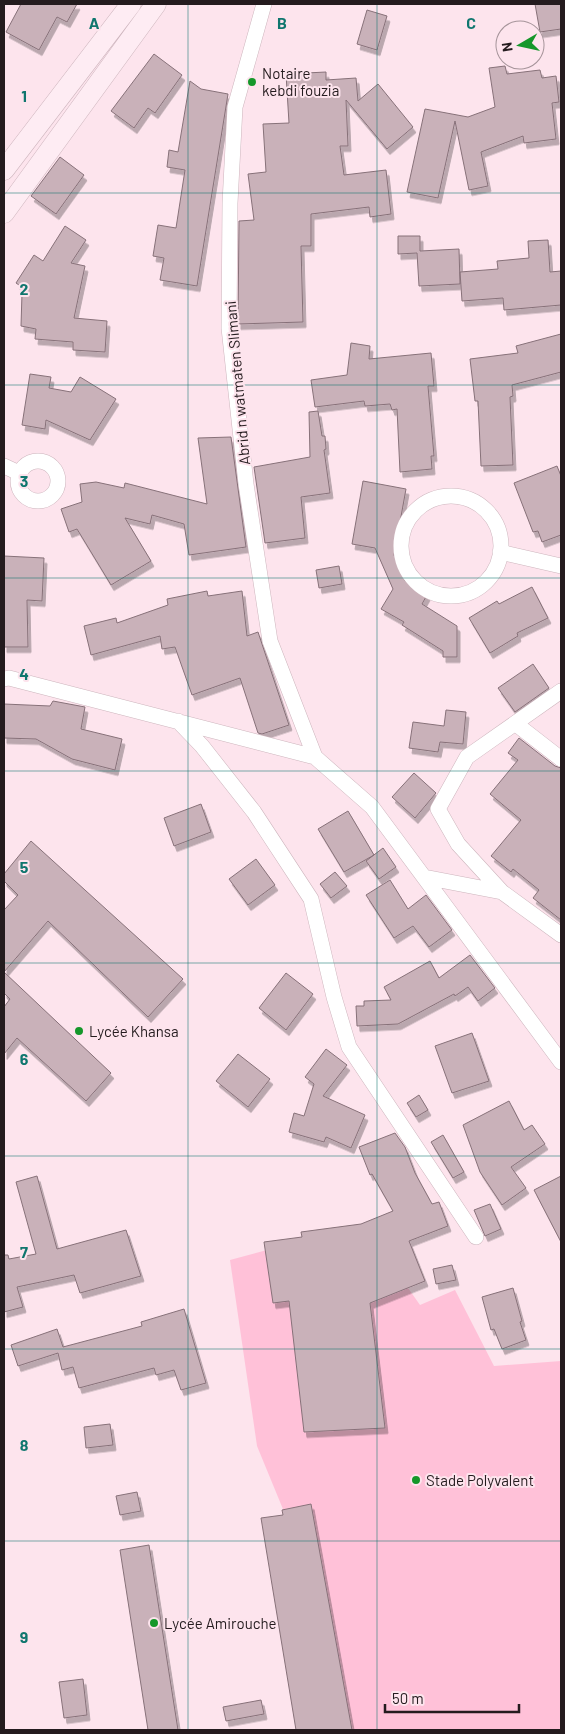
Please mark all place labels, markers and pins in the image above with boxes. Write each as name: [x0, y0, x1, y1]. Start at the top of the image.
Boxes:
place label: Notaire kebdi fouzia: [262, 64, 339, 99]
marker: Notaire kebdi fouzia: [246, 76, 258, 88]
place label: Lycée Khansa: [89, 1022, 179, 1040]
marker: Lycée Khansa: [73, 1025, 85, 1037]
place label: Stade Polyvalent: [426, 1471, 534, 1489]
marker: Stade Polyvalent: [410, 1474, 422, 1486]
place label: Lycée Amirouche: [164, 1614, 276, 1632]
marker: Lycée Amirouche: [148, 1617, 160, 1629]

